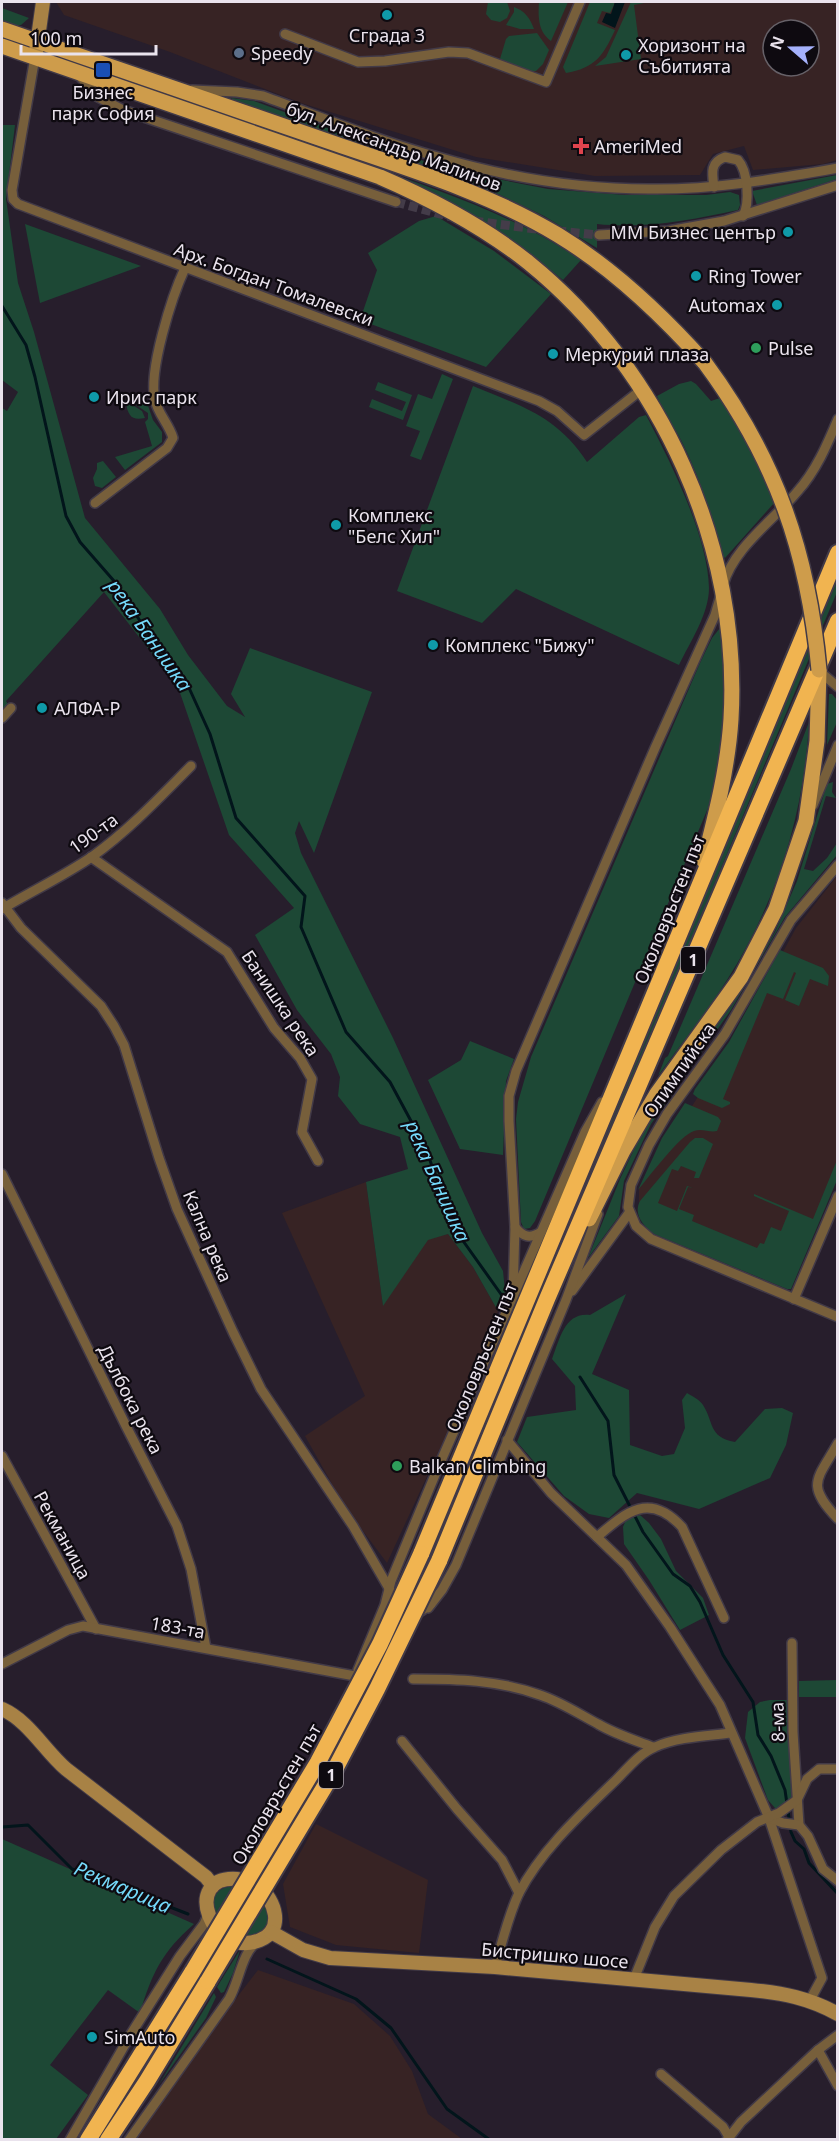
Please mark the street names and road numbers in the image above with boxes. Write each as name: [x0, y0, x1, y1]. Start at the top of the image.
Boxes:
street label: бул. Александър Малинов: [283, 96, 505, 196]
street label: Арх. Богдан Томалевски: [171, 237, 377, 331]
street label: 190-та: [64, 807, 122, 859]
street label: Околовръстен път: [628, 830, 710, 987]
street label: Банишка река: [237, 945, 325, 1061]
road number: 1: [681, 947, 705, 973]
street label: Олимпийска: [637, 1018, 721, 1122]
street label: Кална река: [178, 1186, 238, 1286]
street label: Околовръстен път: [440, 1278, 522, 1435]
street label: Дълбока река: [93, 1340, 169, 1458]
street label: Рекманица: [29, 1487, 97, 1583]
street label: 183-та: [149, 1610, 207, 1644]
street label: 8-ма: [764, 1702, 790, 1742]
street label: Околовръстен път: [226, 1719, 326, 1869]
road number: 1: [319, 1762, 343, 1788]
street label: Бистришко шосе: [480, 1937, 630, 1973]

